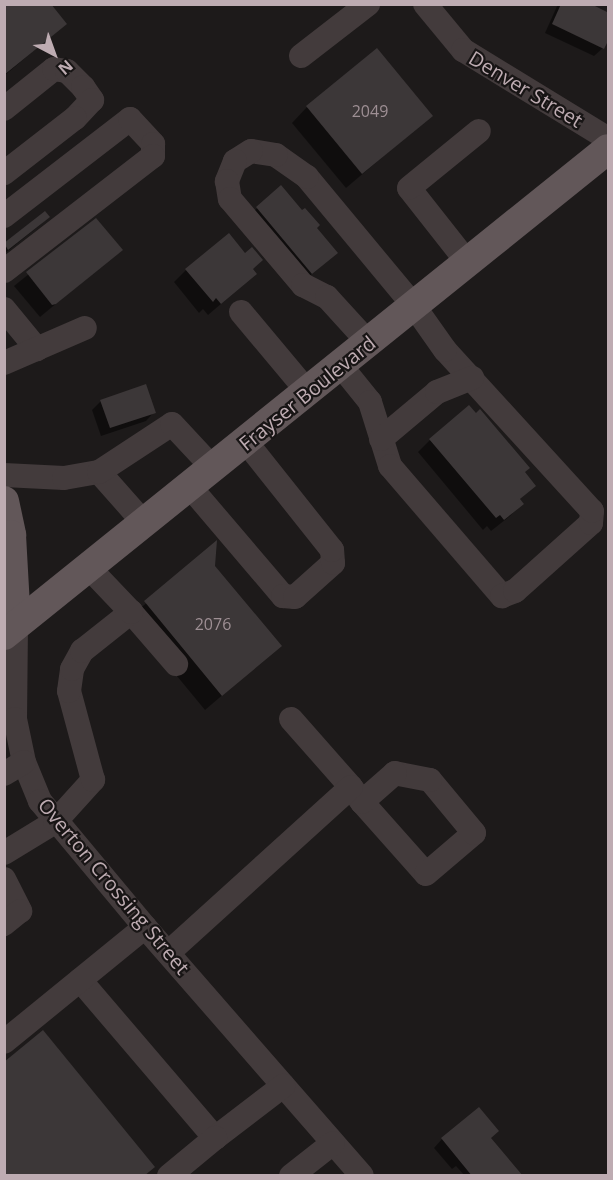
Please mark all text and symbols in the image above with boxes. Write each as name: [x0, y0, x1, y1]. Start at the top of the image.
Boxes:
north arrow: [24, 24, 84, 84]
street label: Denver Street: [465, 46, 587, 132]
text: N: [54, 55, 78, 80]
house number: 2049: [352, 101, 388, 121]
street label: Frayser Boulevard: [234, 331, 380, 455]
house number: 2076: [195, 614, 231, 634]
street label: Overton Crossing Street: [33, 793, 195, 979]

